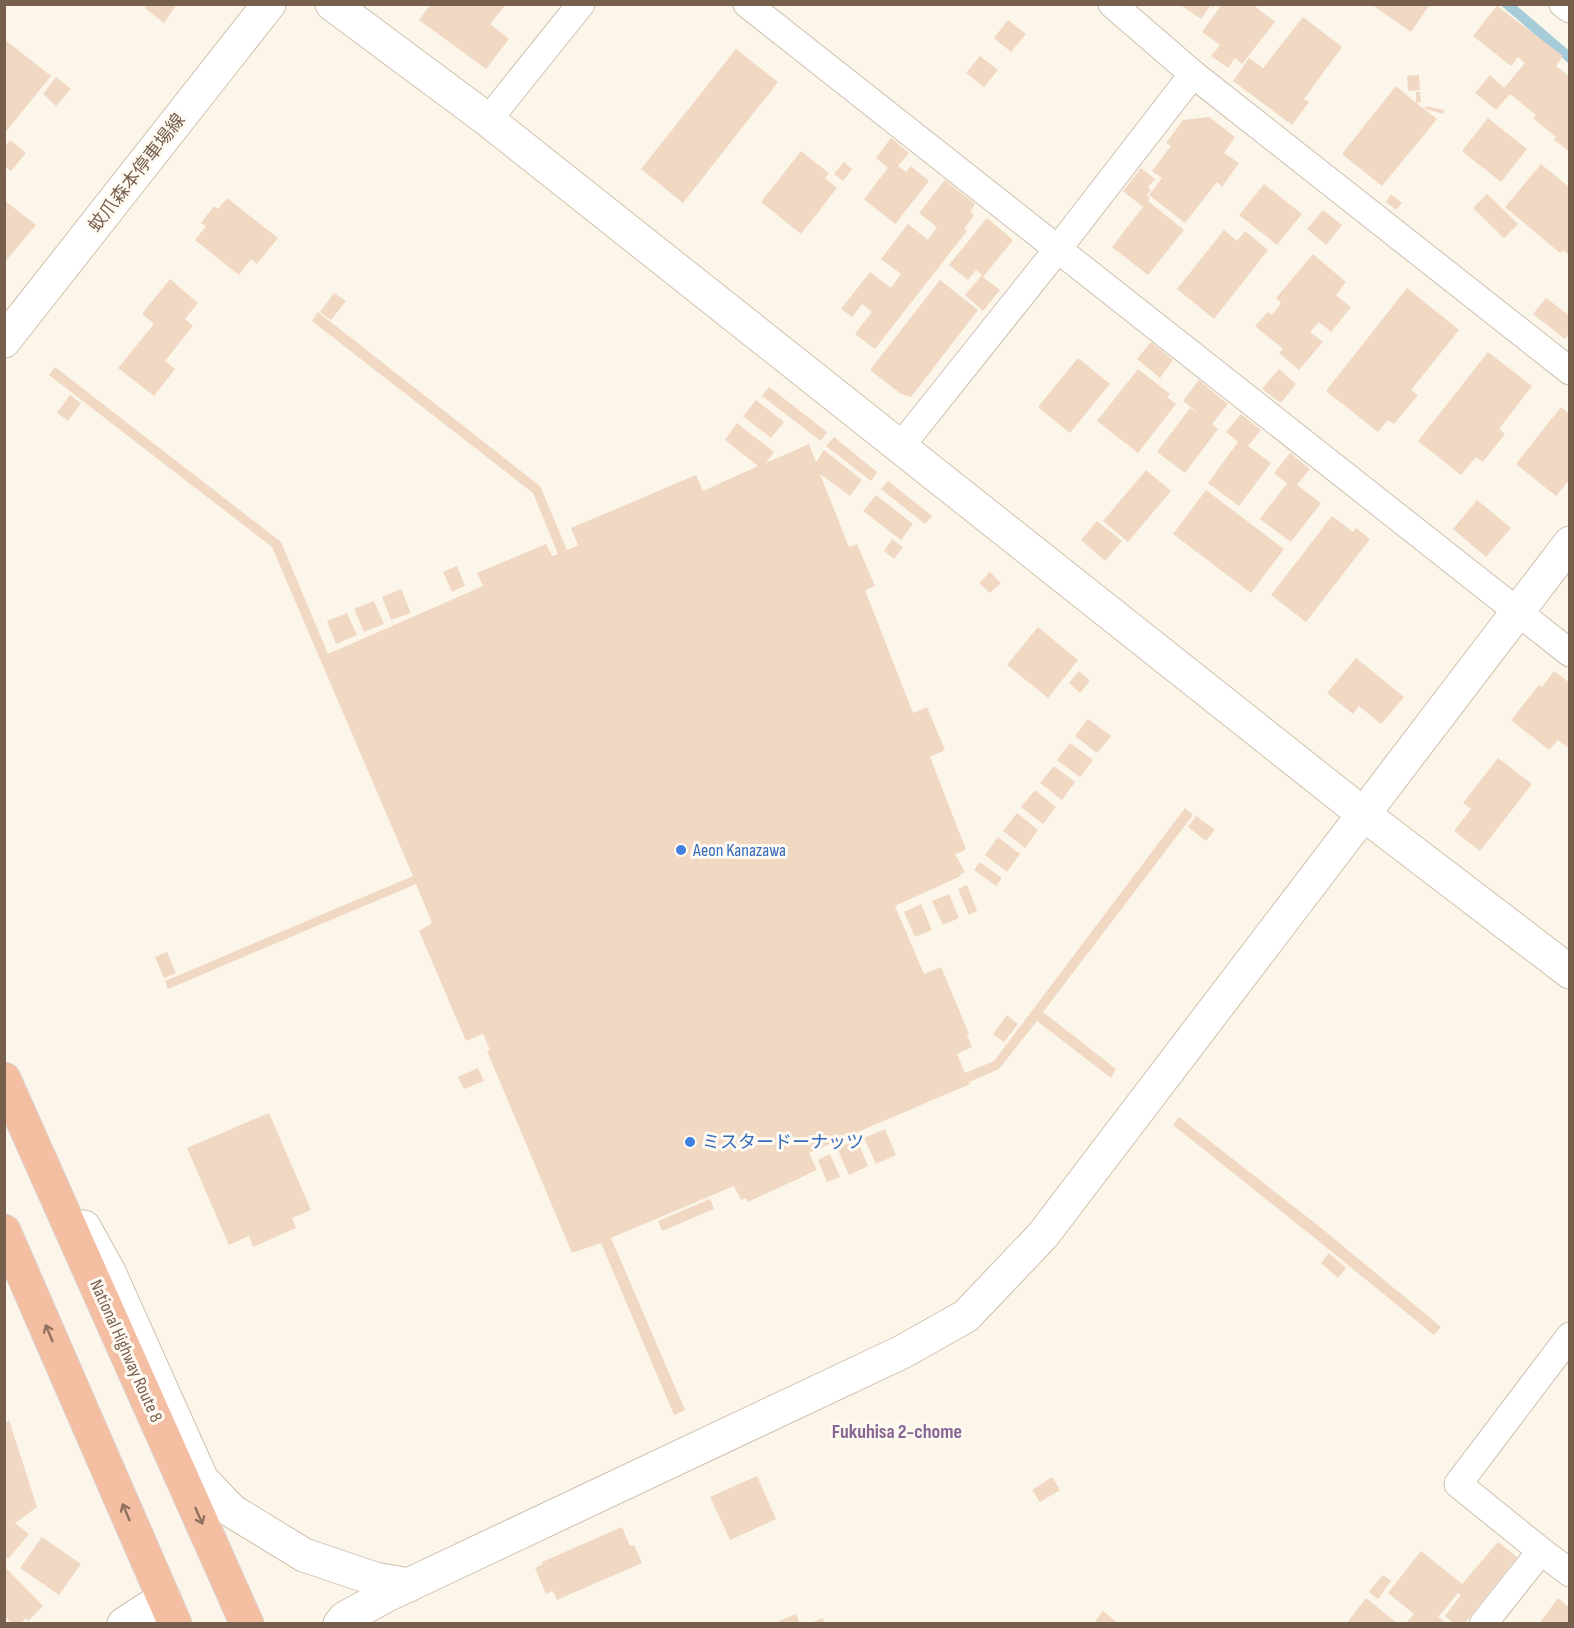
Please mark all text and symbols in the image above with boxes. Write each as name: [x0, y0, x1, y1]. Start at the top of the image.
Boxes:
street label: 蚊爪森本停車場線: [84, 110, 190, 236]
place label: Aeon Kanazawa: [692, 840, 786, 861]
marker: Aeon Kanazawa: [674, 843, 688, 857]
place label: ミスタードーナッツ: [702, 1132, 864, 1153]
marker: ミスタードーナッツ: [683, 1135, 697, 1149]
street label: National Highway Route 8: [85, 1277, 167, 1426]
one-way arrow: [43, 1325, 54, 1343]
district label: Fukuhisa 2-chome: [832, 1420, 962, 1444]
one-way arrow: [120, 1503, 131, 1521]
one-way arrow: [194, 1507, 205, 1525]

